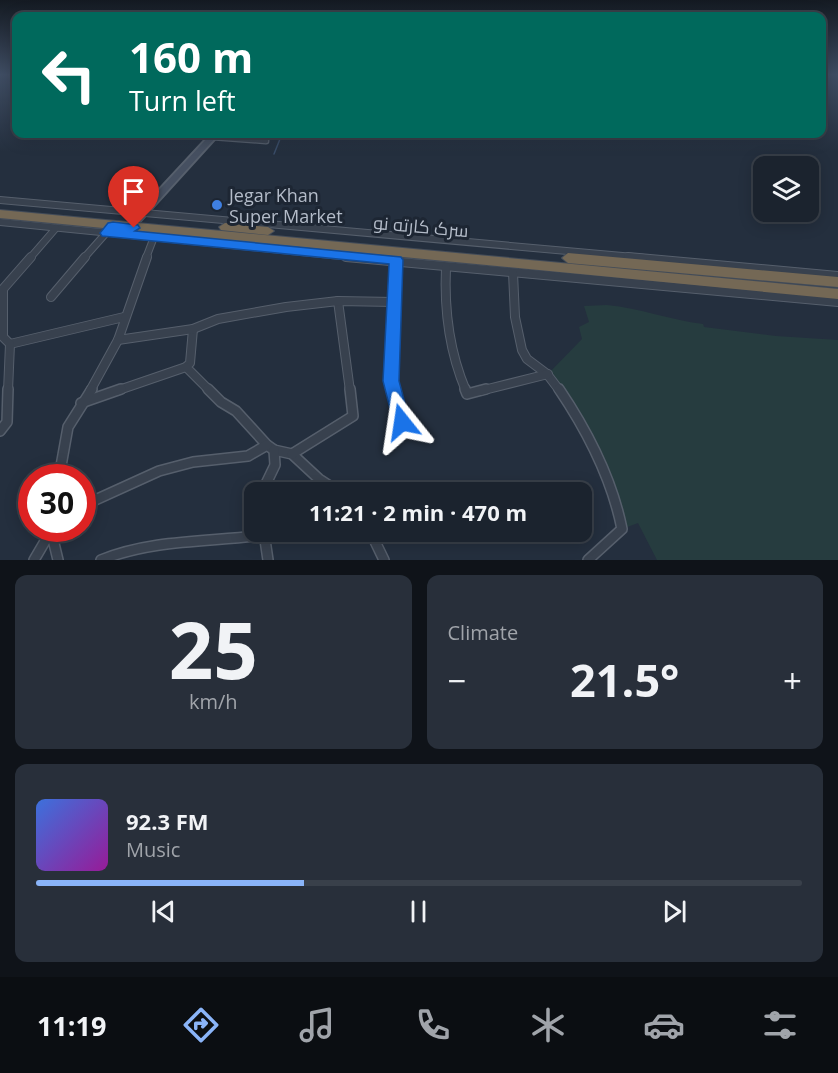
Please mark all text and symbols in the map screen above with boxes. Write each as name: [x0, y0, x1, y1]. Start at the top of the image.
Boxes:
text: 160 m: [129, 28, 253, 85]
icon: left: [30, 36, 108, 114]
text: Turn left: [129, 82, 236, 119]
map controls: [753, 156, 819, 222]
button: layers: [753, 156, 819, 222]
pin: [108, 166, 159, 228]
icon: arrive: [117, 175, 150, 208]
place label: Jegar Khan Super Market: [227, 183, 343, 228]
marker: Jegar Khan Super Market: [210, 198, 224, 212]
street label: سرک کارته نو: [373, 210, 469, 242]
position arrow: [370, 390, 434, 454]
speed limit sign: 30: [18, 464, 96, 542]
text: 11:21 · 2 min · 470 m: [309, 497, 527, 527]
text: 25: [169, 596, 258, 702]
text: Climate: [448, 619, 518, 646]
text: 21.5°: [570, 649, 679, 710]
text: −: [448, 658, 466, 703]
text: +: [783, 658, 802, 703]
text: km/h: [189, 688, 238, 715]
text: 92.3 FM: [126, 806, 209, 836]
text: Music: [126, 836, 180, 863]
icon: previous: [147, 895, 180, 928]
icon: pause: [402, 895, 435, 928]
icon: next: [658, 895, 691, 928]
icon: directions: [180, 1004, 222, 1046]
icon: music: [296, 1004, 338, 1046]
icon: phone: [412, 1004, 454, 1046]
icon: climate: [527, 1004, 569, 1046]
icon: car: [643, 1004, 685, 1046]
icon: filters: [759, 1004, 801, 1046]
text: 11:19: [37, 1007, 106, 1044]

